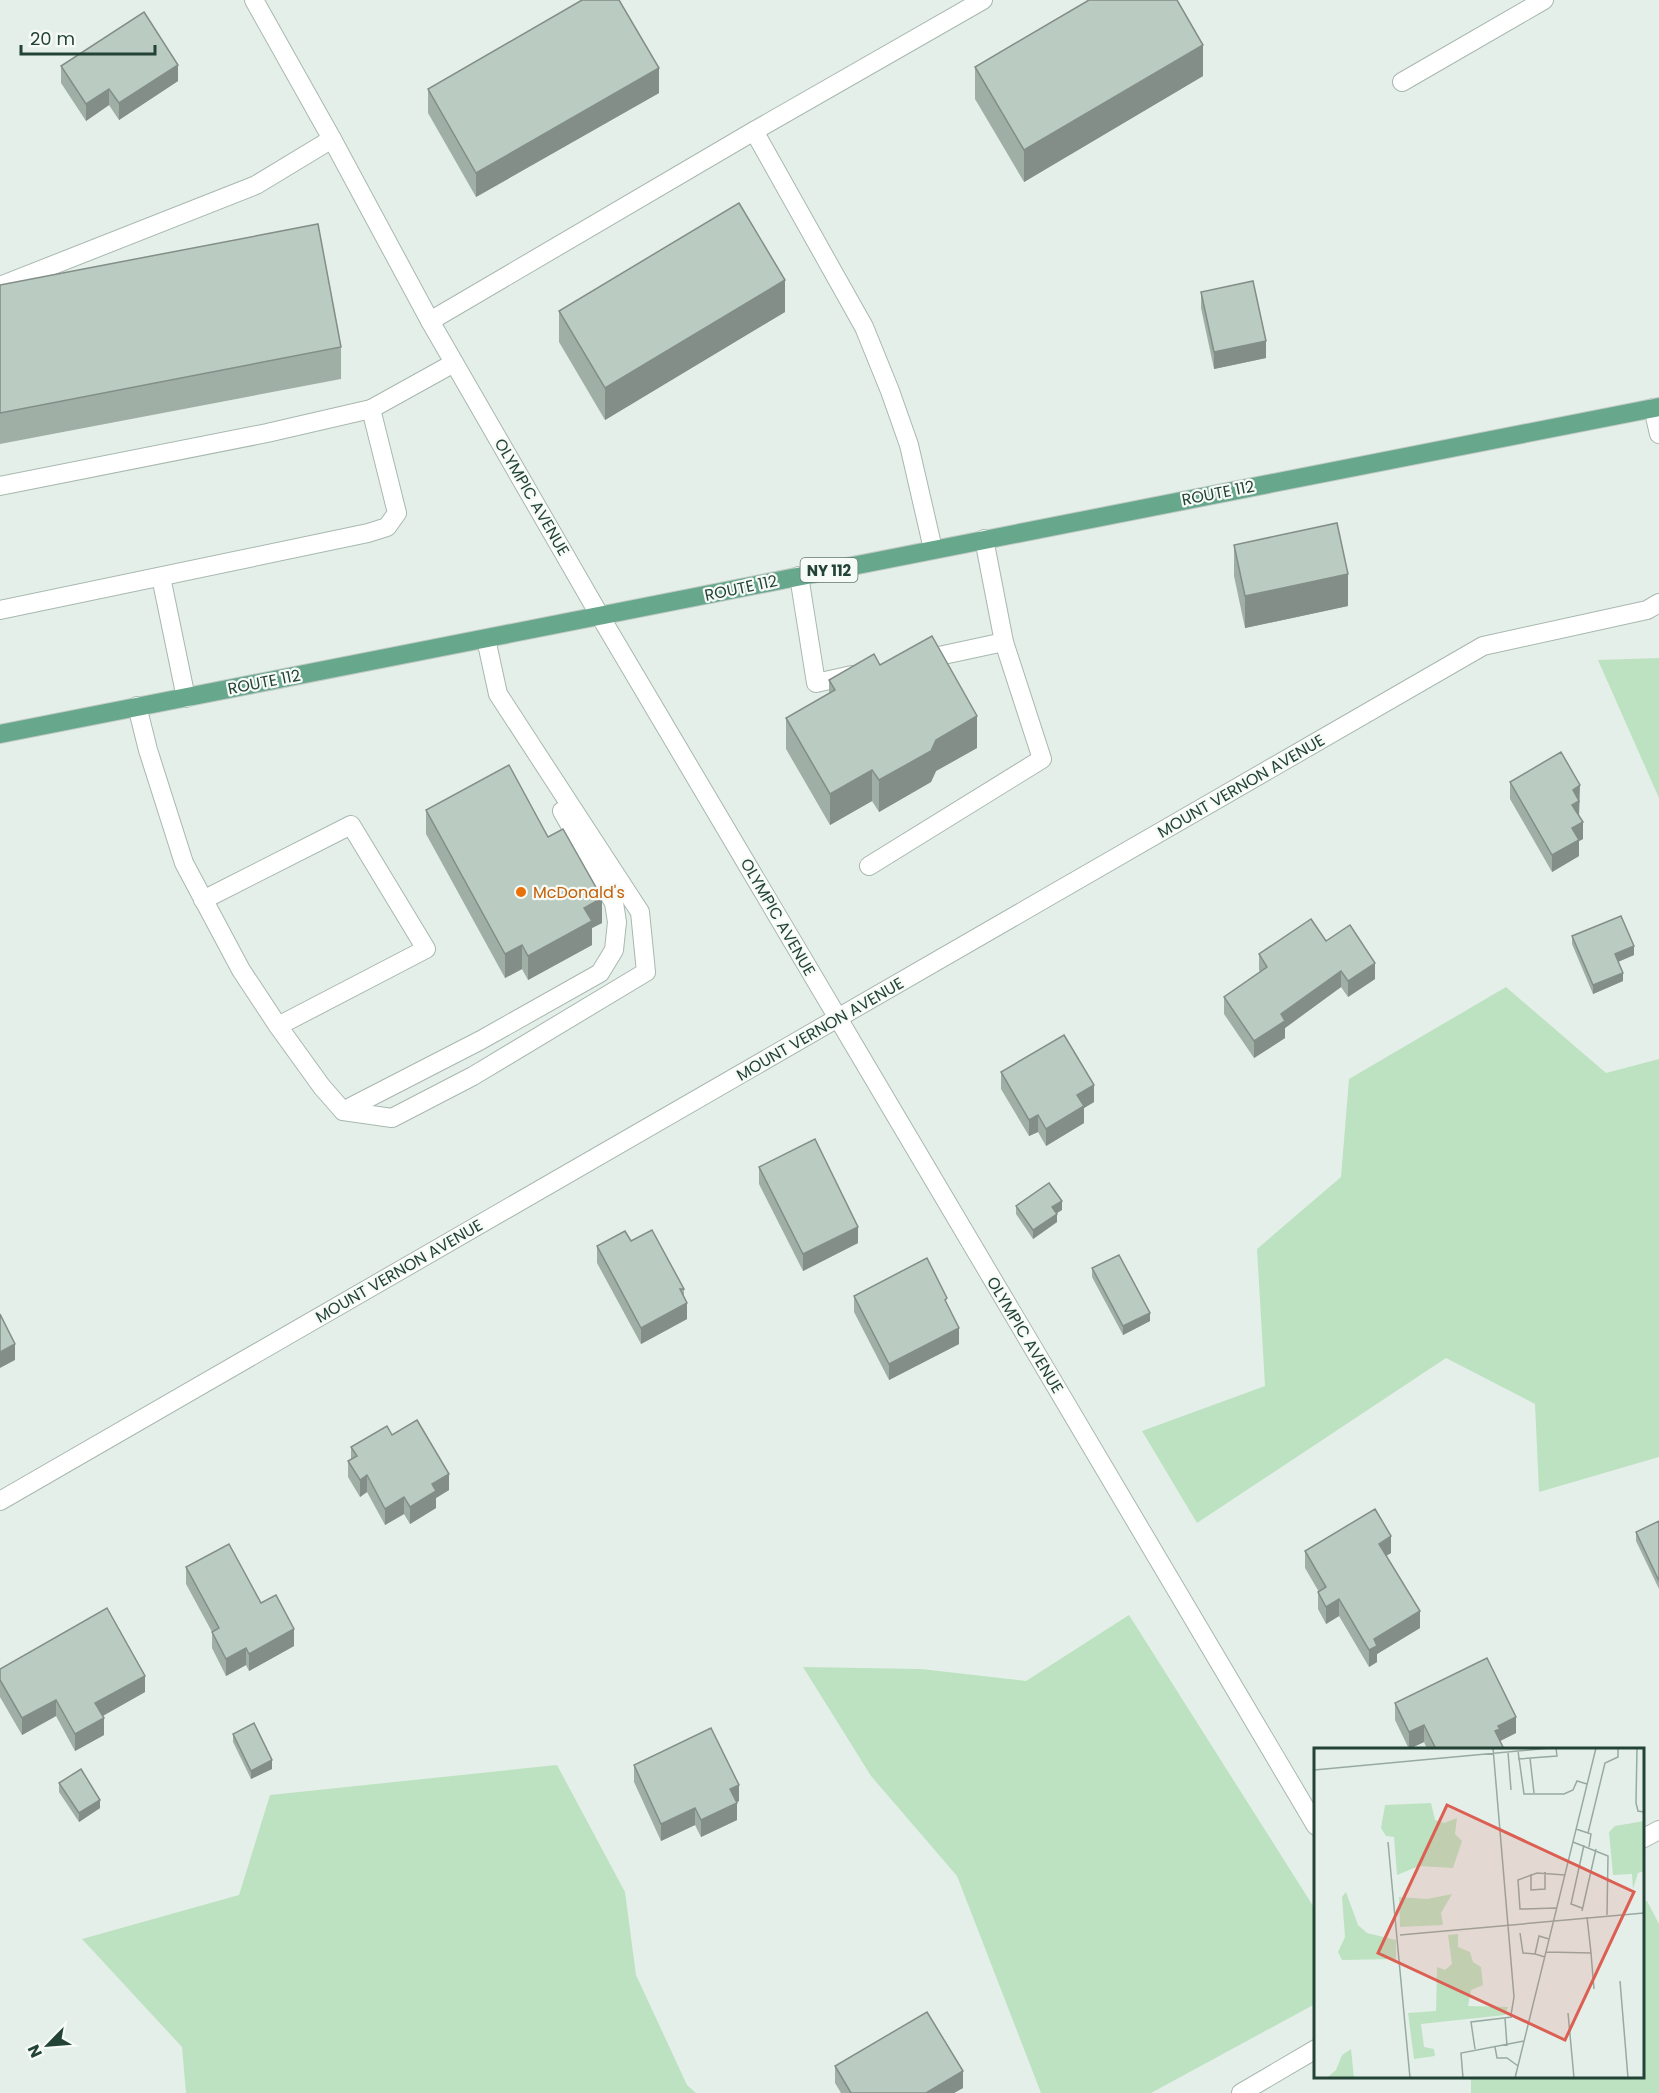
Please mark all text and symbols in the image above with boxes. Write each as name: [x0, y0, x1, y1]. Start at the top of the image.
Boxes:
scale bar: [21, 18, 154, 56]
text: 20 m: [30, 26, 75, 51]
street label: OLYMPIC AVENUE: [489, 434, 575, 560]
street label: ROUTE 112: [1180, 475, 1256, 511]
road number: NY 112: [800, 558, 858, 582]
street label: ROUTE 112: [703, 569, 779, 607]
street label: ROUTE 112: [226, 664, 302, 700]
street label: MOUNT VERNON AVENUE: [1153, 729, 1329, 843]
street label: OLYMPIC AVENUE: [735, 854, 821, 980]
place label: McDonald's: [533, 881, 625, 904]
marker: McDonald's: [514, 885, 528, 899]
street label: MOUNT VERNON AVENUE: [732, 972, 908, 1086]
street label: MOUNT VERNON AVENUE: [311, 1214, 487, 1328]
street label: OLYMPIC AVENUE: [981, 1272, 1069, 1398]
inset map: [1314, 1748, 1644, 2078]
north arrow: [18, 2015, 78, 2075]
text: N: [22, 2041, 48, 2061]

